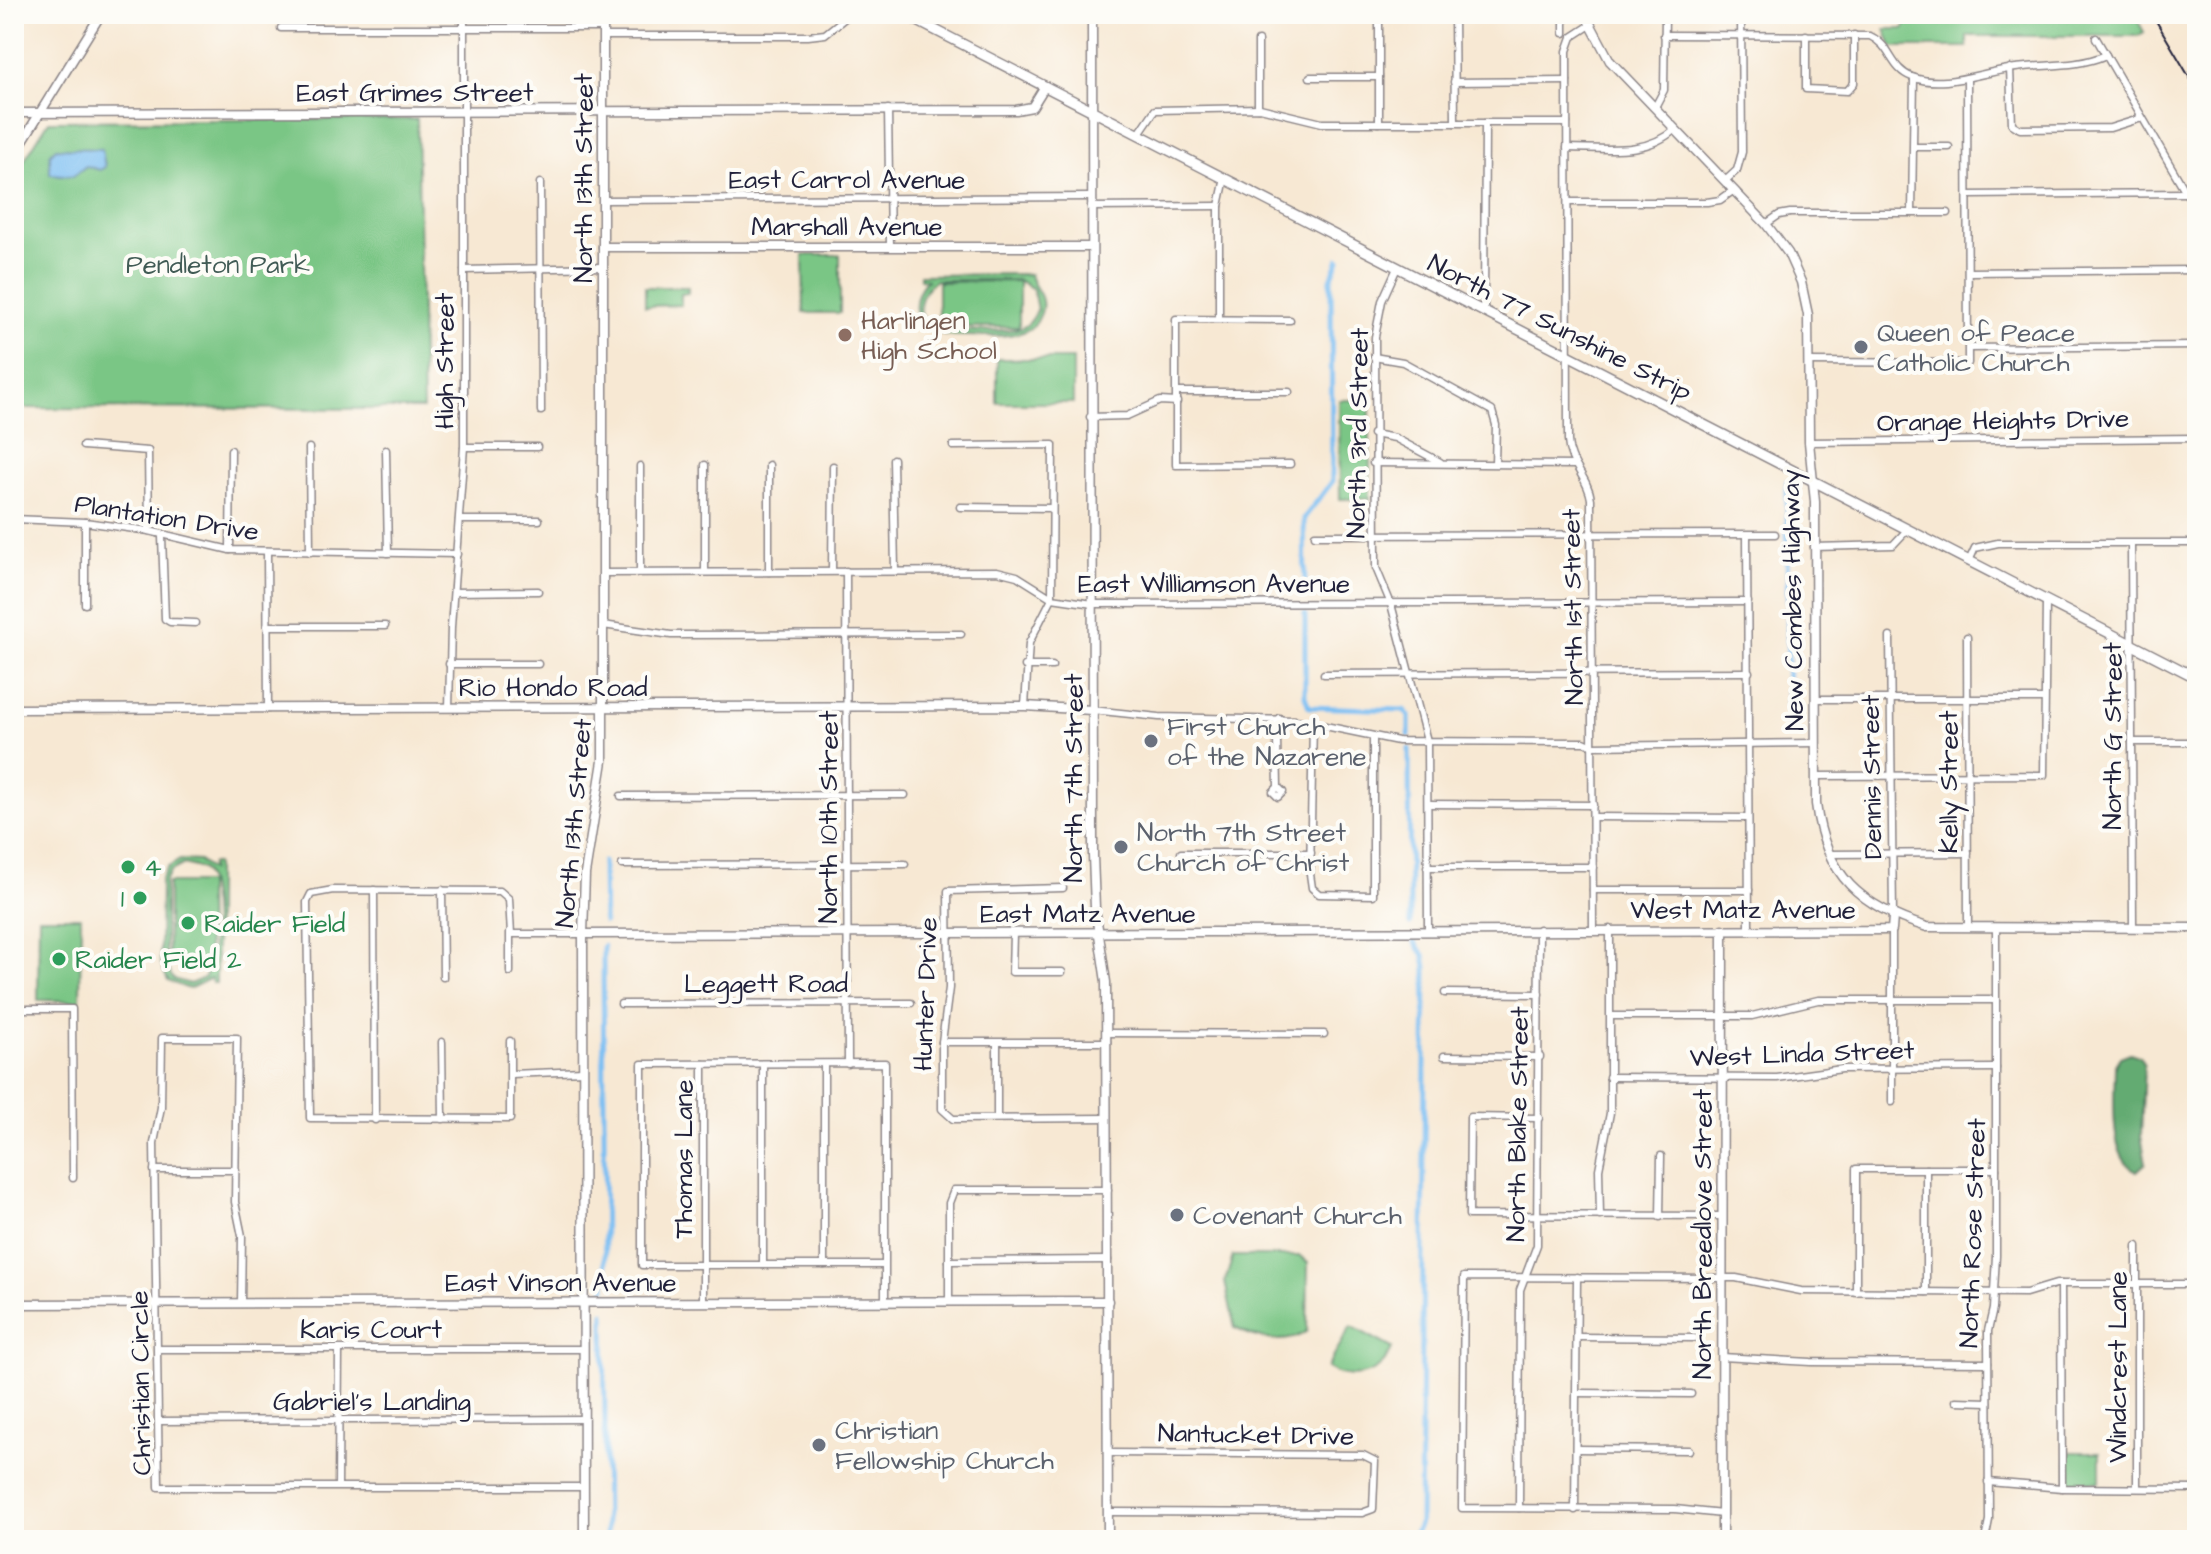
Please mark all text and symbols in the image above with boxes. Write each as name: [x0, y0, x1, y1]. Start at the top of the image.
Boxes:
street label: North 13th Street: [566, 73, 602, 283]
street label: East Grimes Street: [297, 75, 534, 111]
street label: East Carrol Avenue: [729, 162, 965, 198]
street label: Marshall Avenue: [751, 209, 943, 245]
street label: North 77 Sunshine Strip: [1421, 246, 1698, 410]
park label: Pendleton Park: [126, 247, 310, 283]
street label: High Street: [427, 292, 465, 429]
place label: Harlingen High School: [861, 303, 997, 371]
place label: Queen of Peace Catholic Church: [1877, 315, 2075, 381]
marker: Harlingen High School: [836, 326, 854, 344]
street label: North 3rd Street: [1338, 327, 1378, 539]
marker: Queen of Peace Catholic Church: [1852, 338, 1870, 356]
street label: Orange Heights Drive: [1876, 401, 2130, 443]
street label: New Combes Highway: [1773, 469, 1815, 731]
street label: Plantation Drive: [72, 486, 261, 550]
street label: North 1st Street: [1553, 508, 1593, 706]
street label: East Williamson Avenue: [1078, 566, 1350, 602]
street label: North G Street: [2095, 642, 2131, 830]
street label: Rio Hondo Road: [459, 670, 647, 706]
street label: North 7th Street: [1056, 673, 1092, 883]
street label: Dennis Street: [1853, 694, 1891, 860]
place label: First Church of the Nazarene: [1167, 709, 1366, 775]
street label: North 10th Street: [811, 710, 847, 923]
street label: Kelly Street: [1931, 710, 1969, 853]
street label: North 13th Street: [547, 717, 601, 929]
marker: First Church of the Nazarene: [1142, 732, 1160, 750]
place label: North 7th Street Church of Christ: [1137, 815, 1350, 881]
marker: North 7th Street Church of Christ: [1112, 838, 1130, 856]
place label: 4: [144, 850, 162, 886]
marker: 4: [119, 858, 137, 876]
place label: 1: [121, 881, 124, 917]
marker: 1: [131, 889, 149, 907]
street label: West Matz Avenue: [1630, 892, 1856, 928]
street label: East Matz Avenue: [980, 896, 1196, 932]
place label: Raider Field: [204, 906, 345, 942]
marker: Raider Field: [179, 914, 197, 932]
street label: Hunter Drive: [905, 916, 947, 1072]
place label: Raider Field 2: [75, 942, 242, 978]
marker: Raider Field 2: [50, 950, 68, 968]
street label: Leggett Road: [684, 966, 848, 1004]
street label: North Blake Street: [1498, 1005, 1538, 1242]
street label: West Linda Street: [1689, 1032, 1915, 1076]
street label: Thomas Lane: [666, 1080, 702, 1238]
street label: North Breedlove Street: [1685, 1088, 1721, 1379]
street label: North Rose Street: [1951, 1117, 1995, 1349]
place label: Covenant Church: [1193, 1198, 1402, 1234]
marker: Covenant Church: [1168, 1206, 1186, 1224]
street label: East Vinson Avenue: [445, 1265, 677, 1301]
street label: Windcrest Lane: [2100, 1271, 2136, 1463]
street label: Christian Circle: [121, 1290, 161, 1476]
street label: Karis Court: [300, 1312, 442, 1348]
street label: Gabriel's Landing: [273, 1384, 471, 1422]
place label: Christian Fellowship Church: [835, 1413, 1054, 1479]
street label: Nantucket Drive: [1158, 1415, 1354, 1455]
marker: Christian Fellowship Church: [810, 1436, 828, 1454]

